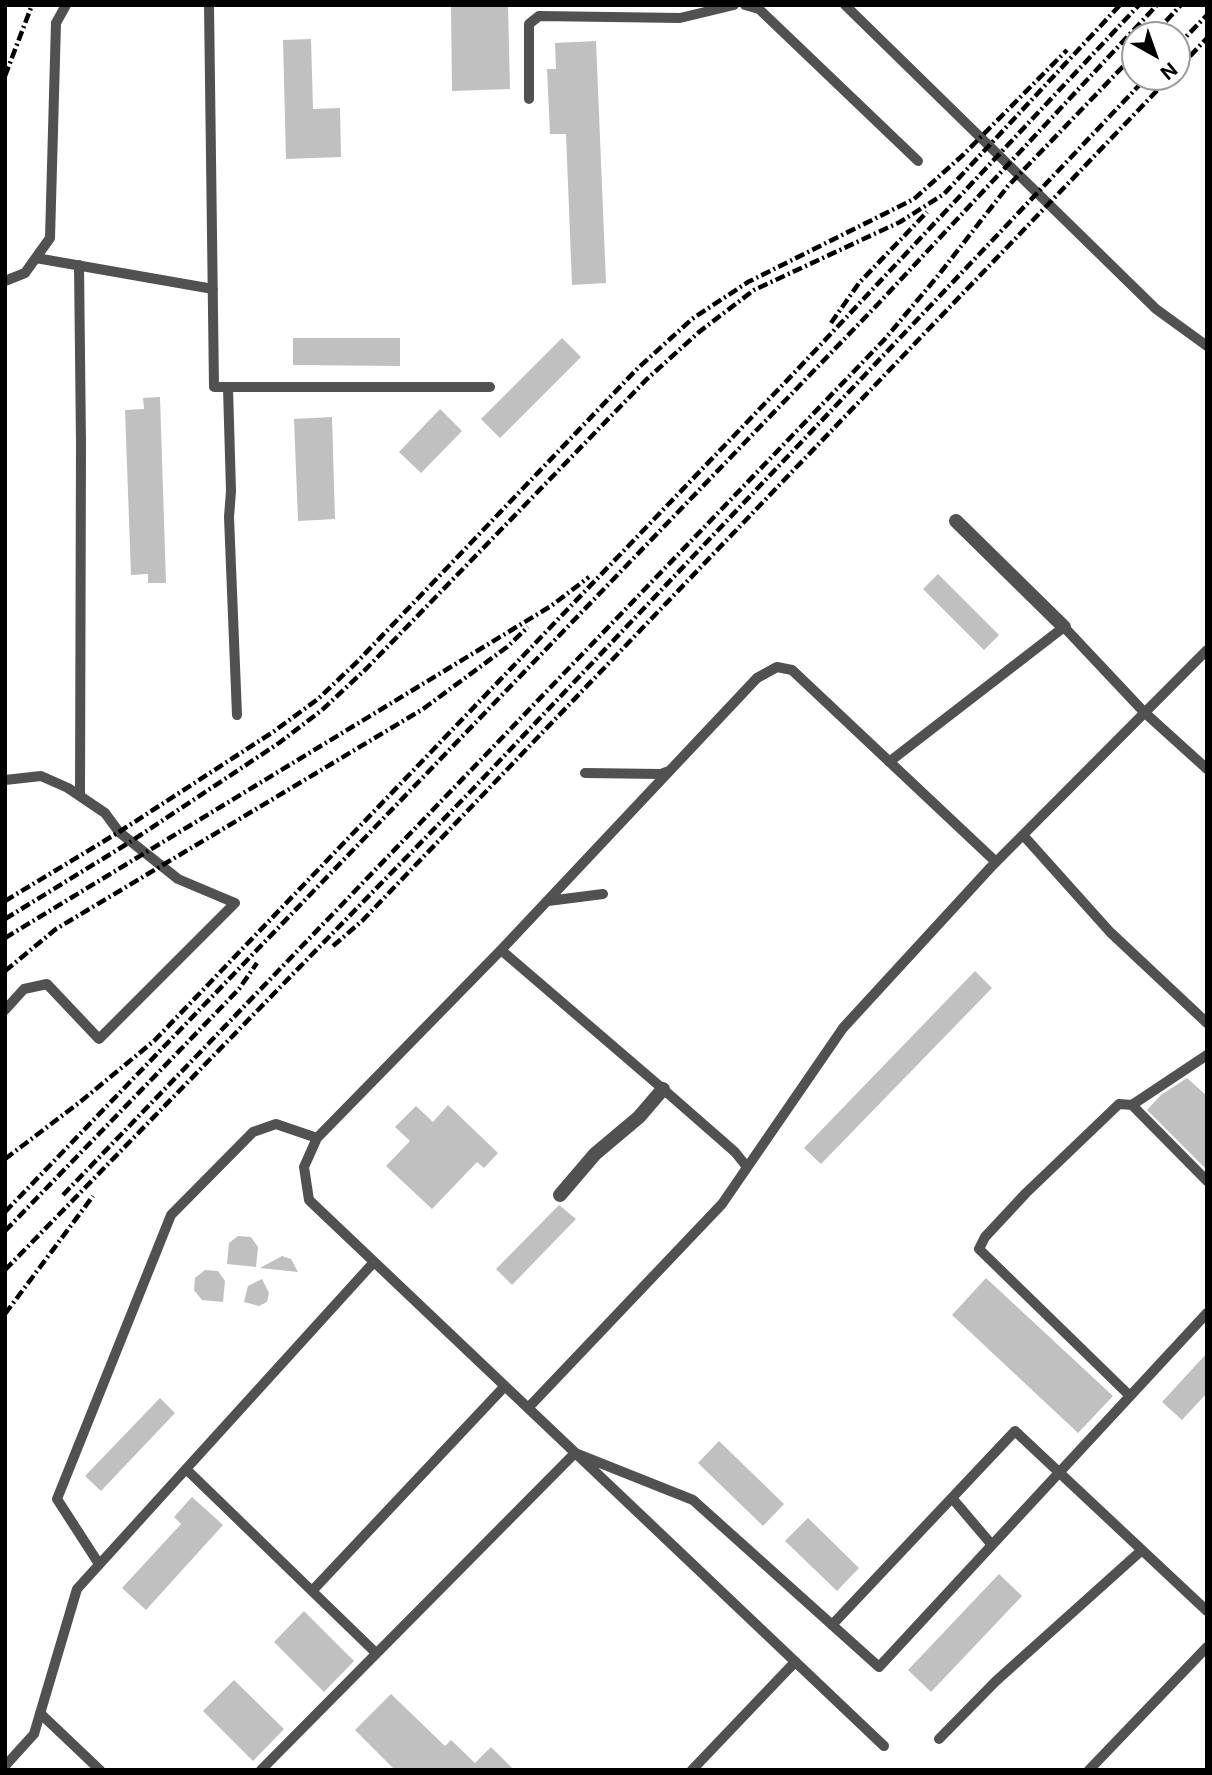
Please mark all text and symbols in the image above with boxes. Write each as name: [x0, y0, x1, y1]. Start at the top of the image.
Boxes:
north arrow: [1121, 21, 1191, 91]
text: N: [1156, 57, 1181, 84]

